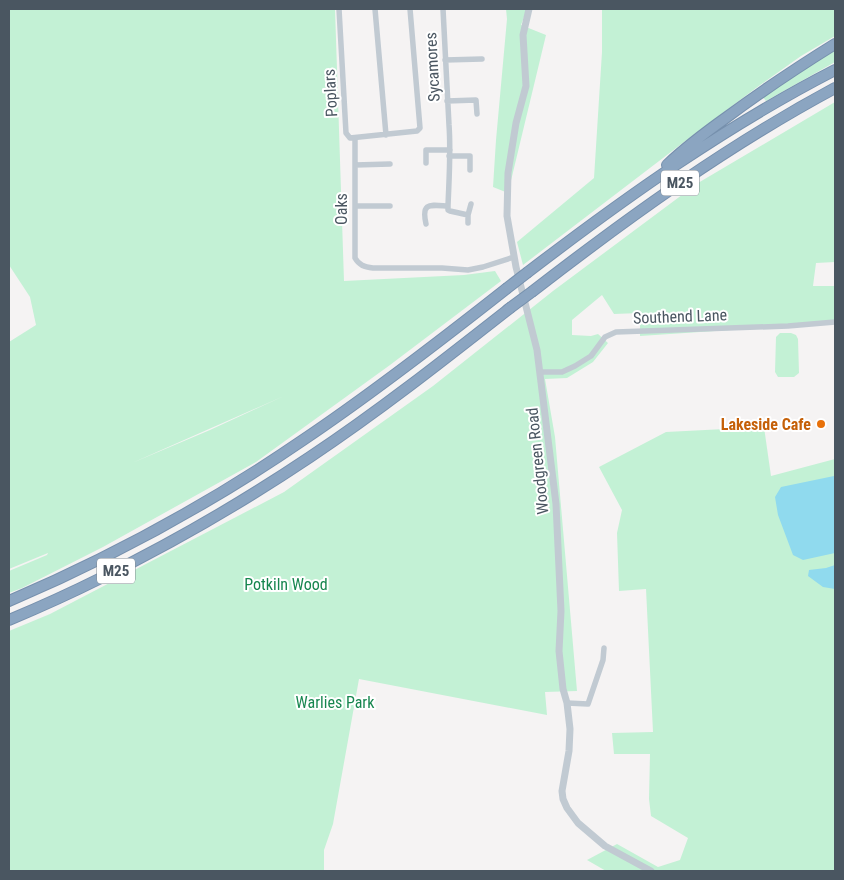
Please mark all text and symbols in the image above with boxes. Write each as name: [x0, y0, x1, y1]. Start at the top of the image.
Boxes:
street label: Sycamores: [421, 32, 444, 102]
street label: Poplars: [320, 68, 341, 118]
road number: M25: [661, 170, 699, 196]
street label: Oaks: [332, 193, 351, 225]
street label: Southend Lane: [633, 305, 727, 328]
street label: Woodgreen Road: [522, 407, 553, 515]
place label: Lakeside Cafe: [721, 415, 811, 434]
marker: Lakeside Cafe: [815, 418, 827, 430]
road number: M25: [97, 558, 135, 584]
park label: Potkiln Wood: [244, 575, 328, 594]
park label: Warlies Park: [296, 693, 375, 712]

